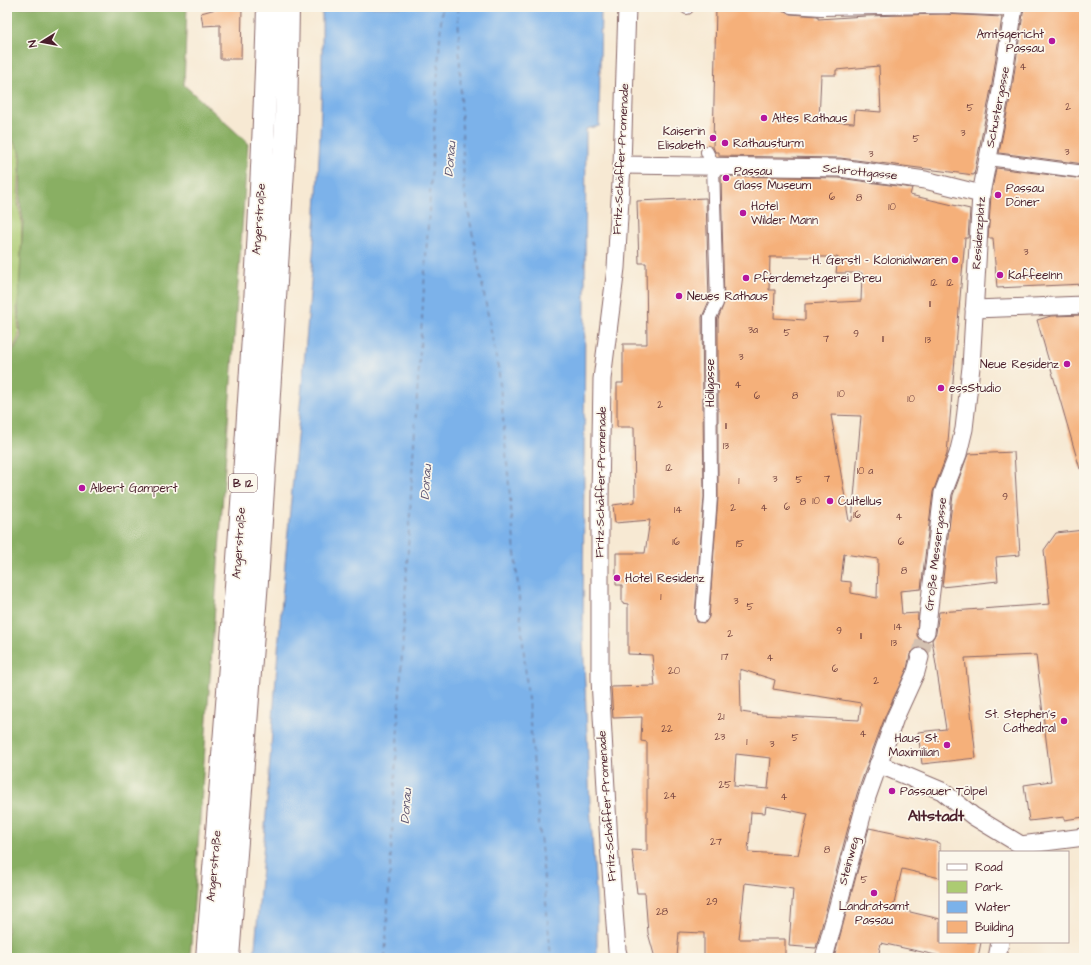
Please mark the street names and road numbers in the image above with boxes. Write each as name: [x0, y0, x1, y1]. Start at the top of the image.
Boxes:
street label: Schustergasse: [982, 65, 1015, 149]
street label: Fritz-Schäffer-Promenade: [609, 82, 633, 235]
street label: Schrottgasse: [822, 160, 899, 185]
street label: Angerstraße: [248, 182, 271, 255]
street label: Residenzplatz: [968, 196, 990, 270]
street label: Höllgasse: [702, 358, 720, 407]
street label: Fritz-Schäffer-Promenade: [591, 406, 611, 558]
road number: B 12: [229, 474, 257, 492]
street label: Große Messergasse: [921, 496, 952, 612]
street label: Angerstraße: [228, 506, 251, 579]
street label: Fritz-Schäffer-Promenade: [593, 729, 621, 882]
street label: Angerstraße: [202, 829, 227, 903]
street label: Steinweg: [834, 835, 865, 887]

